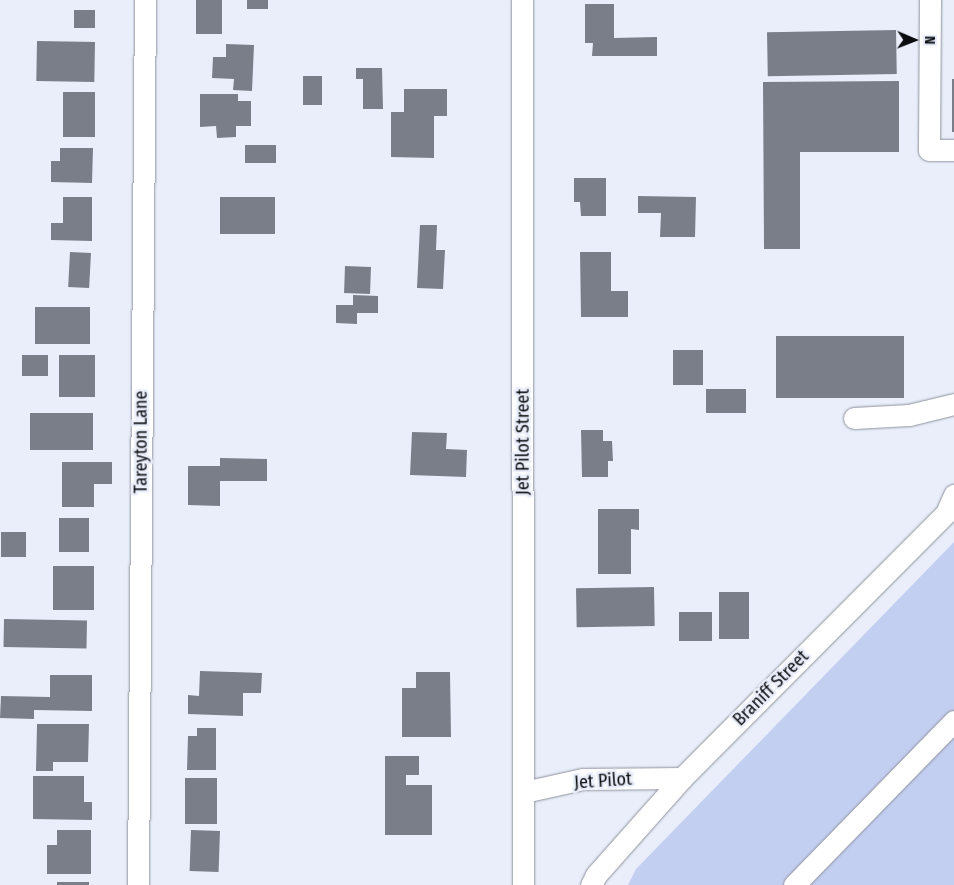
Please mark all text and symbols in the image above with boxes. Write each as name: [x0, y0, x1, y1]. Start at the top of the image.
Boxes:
north arrow: [889, 15, 939, 65]
text: N: [921, 36, 938, 45]
street label: Jet Pilot Street: [512, 389, 534, 495]
street label: Tareyton Lane: [130, 391, 152, 493]
street label: Braniff Street: [729, 646, 813, 730]
street label: Jet Pilot: [573, 768, 633, 794]

